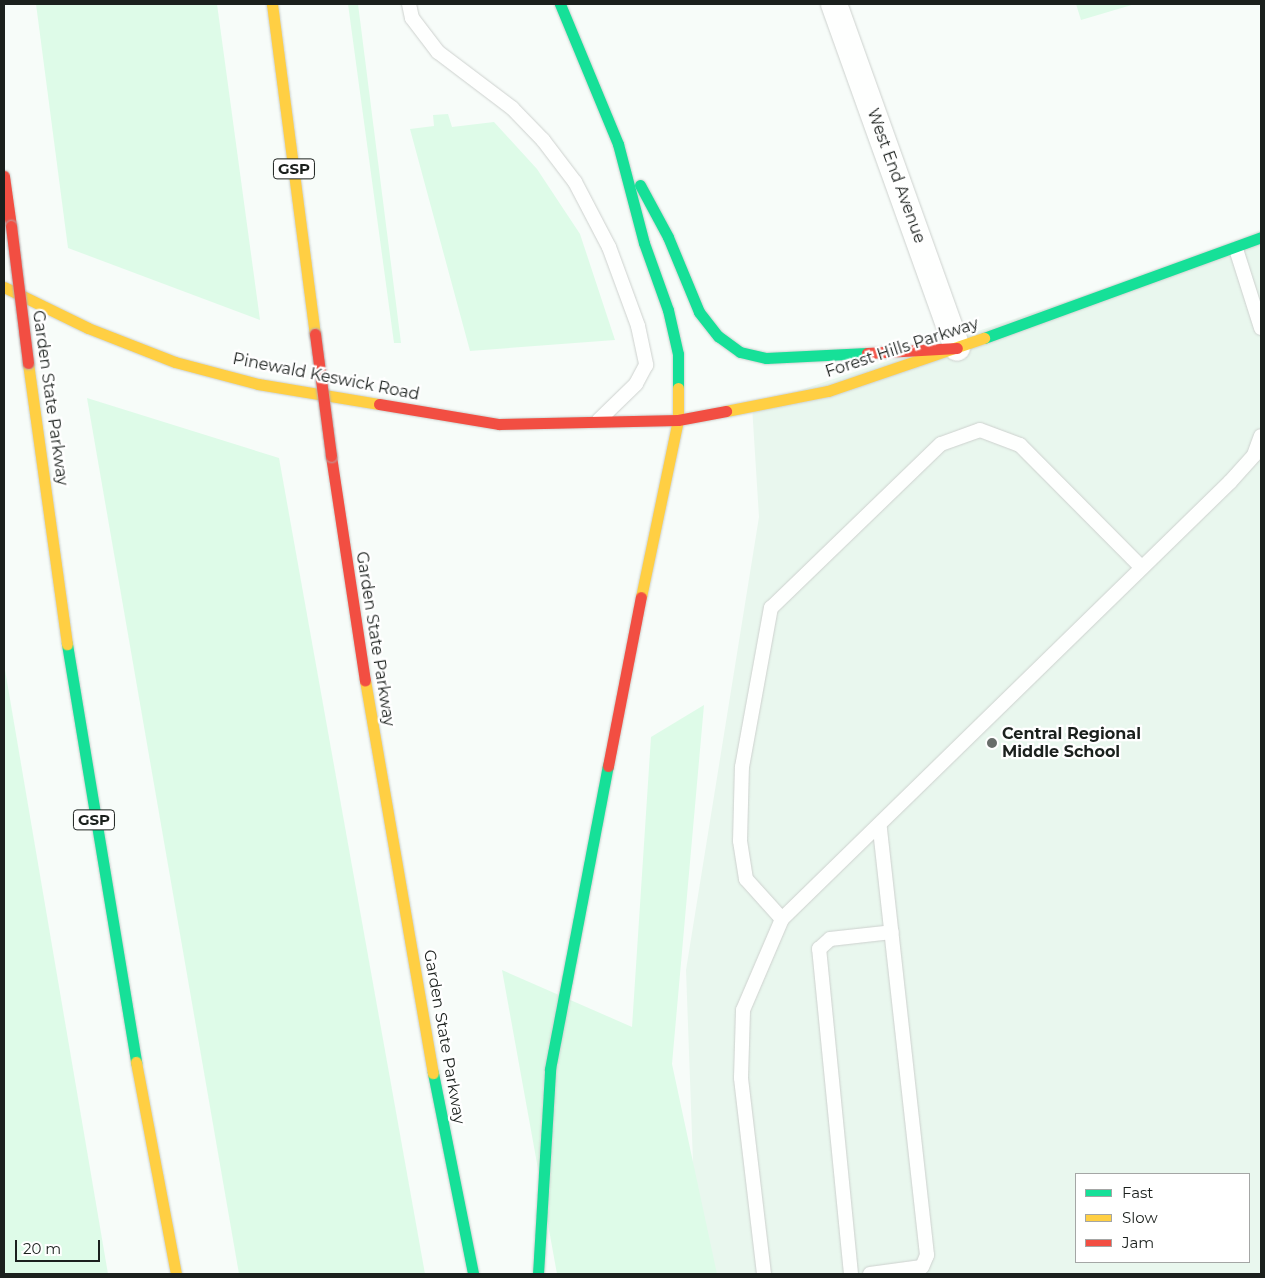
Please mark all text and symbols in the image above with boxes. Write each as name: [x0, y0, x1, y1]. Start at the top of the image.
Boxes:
street label: West End Avenue: [863, 106, 929, 246]
road number: GSP: [273, 156, 315, 182]
street label: Garden State Parkway: [28, 309, 72, 487]
street label: Forest Hills Parkway: [823, 314, 981, 382]
street label: Pinewald Keswick Road: [231, 349, 421, 405]
street label: Garden State Parkway: [352, 550, 398, 728]
place label: Central Regional Middle School: [1002, 724, 1141, 762]
marker: Central Regional Middle School: [986, 737, 998, 749]
road number: GSP: [73, 808, 115, 832]
street label: Garden State Parkway: [419, 948, 469, 1126]
legend: [1075, 1173, 1250, 1263]
text: Fast: [1122, 1183, 1153, 1202]
text: Slow: [1122, 1208, 1158, 1227]
scale bar: [18, 1230, 102, 1262]
text: Jam: [1122, 1233, 1154, 1252]
text: 20 m: [23, 1239, 61, 1258]

